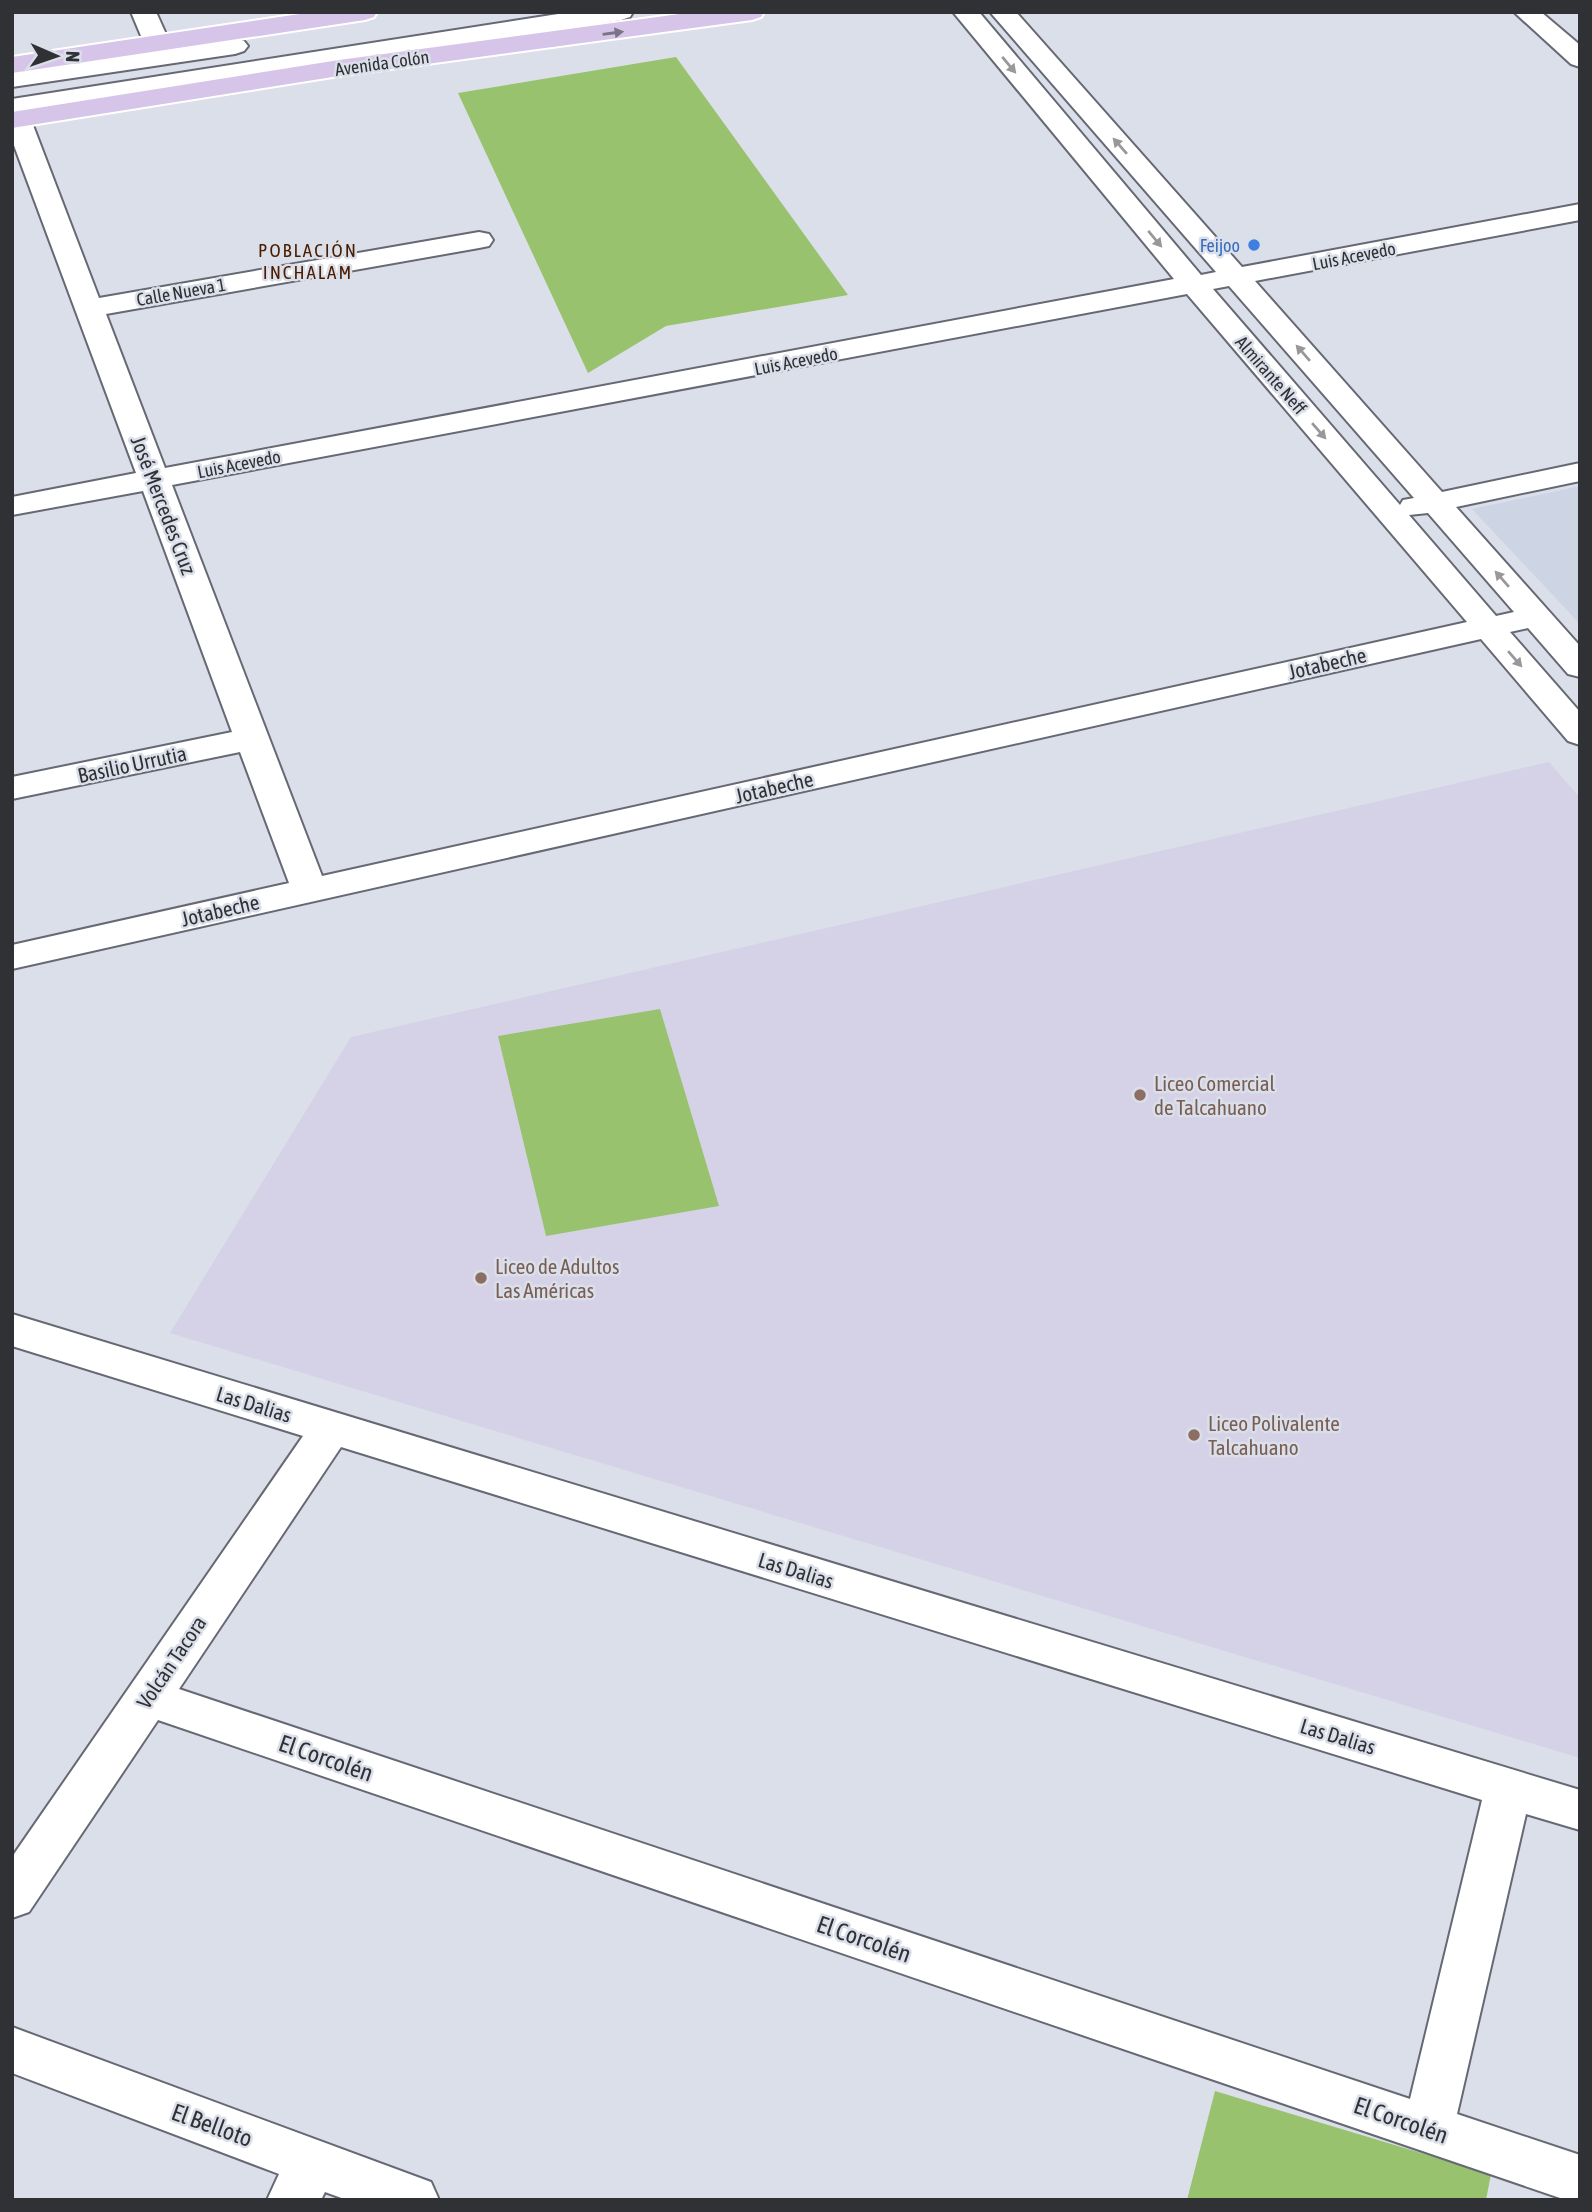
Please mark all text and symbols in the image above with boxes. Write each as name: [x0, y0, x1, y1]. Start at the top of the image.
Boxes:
north arrow: [21, 21, 91, 91]
one-way arrow: [602, 27, 624, 38]
street label: Avenida Colón: [334, 46, 430, 80]
text: N: [62, 51, 84, 63]
one-way arrow: [1001, 56, 1016, 73]
one-way arrow: [1112, 137, 1128, 155]
one-way arrow: [1148, 230, 1163, 248]
place label: Feijoo: [1200, 235, 1240, 256]
marker: Feijoo: [1246, 237, 1262, 253]
street label: Luis Acevedo: [1311, 238, 1397, 274]
district label: POBLACIÓN INCHALAM: [258, 239, 358, 283]
street label: Calle Nueva 1: [135, 274, 227, 310]
street label: Almirante Neff: [1231, 332, 1311, 419]
street label: Luis Acevedo: [753, 343, 839, 379]
one-way arrow: [1296, 345, 1311, 362]
one-way arrow: [1311, 422, 1326, 439]
street label: José Mercedes Cruz: [127, 432, 202, 578]
street label: Luis Acevedo: [196, 446, 282, 482]
one-way arrow: [1494, 570, 1510, 588]
street label: Jotabeche: [1286, 642, 1368, 684]
one-way arrow: [1507, 650, 1523, 668]
street label: Basilio Urrutia: [75, 741, 189, 787]
street label: Jotabeche: [733, 766, 815, 808]
street label: Jotabeche: [179, 889, 261, 931]
place label: Liceo Comercial de Talcahuano: [1154, 1071, 1275, 1119]
marker: Liceo Comercial de Talcahuano: [1132, 1087, 1148, 1103]
place label: Liceo de Adultos Las Américas: [495, 1254, 619, 1302]
marker: Liceo de Adultos Las Américas: [473, 1270, 489, 1286]
street label: Las Dalias: [214, 1381, 294, 1427]
place label: Liceo Polivalente Talcahuano: [1208, 1411, 1340, 1459]
marker: Liceo Polivalente Talcahuano: [1186, 1427, 1202, 1443]
street label: Las Dalias: [756, 1547, 836, 1593]
street label: Volcán Tacora: [131, 1611, 211, 1713]
street label: Las Dalias: [1298, 1713, 1378, 1759]
street label: El Corcolén: [275, 1729, 377, 1787]
street label: El Corcolén: [813, 1910, 915, 1968]
street label: El Corcolén: [1350, 2091, 1452, 2149]
street label: El Belloto: [168, 2098, 256, 2152]

